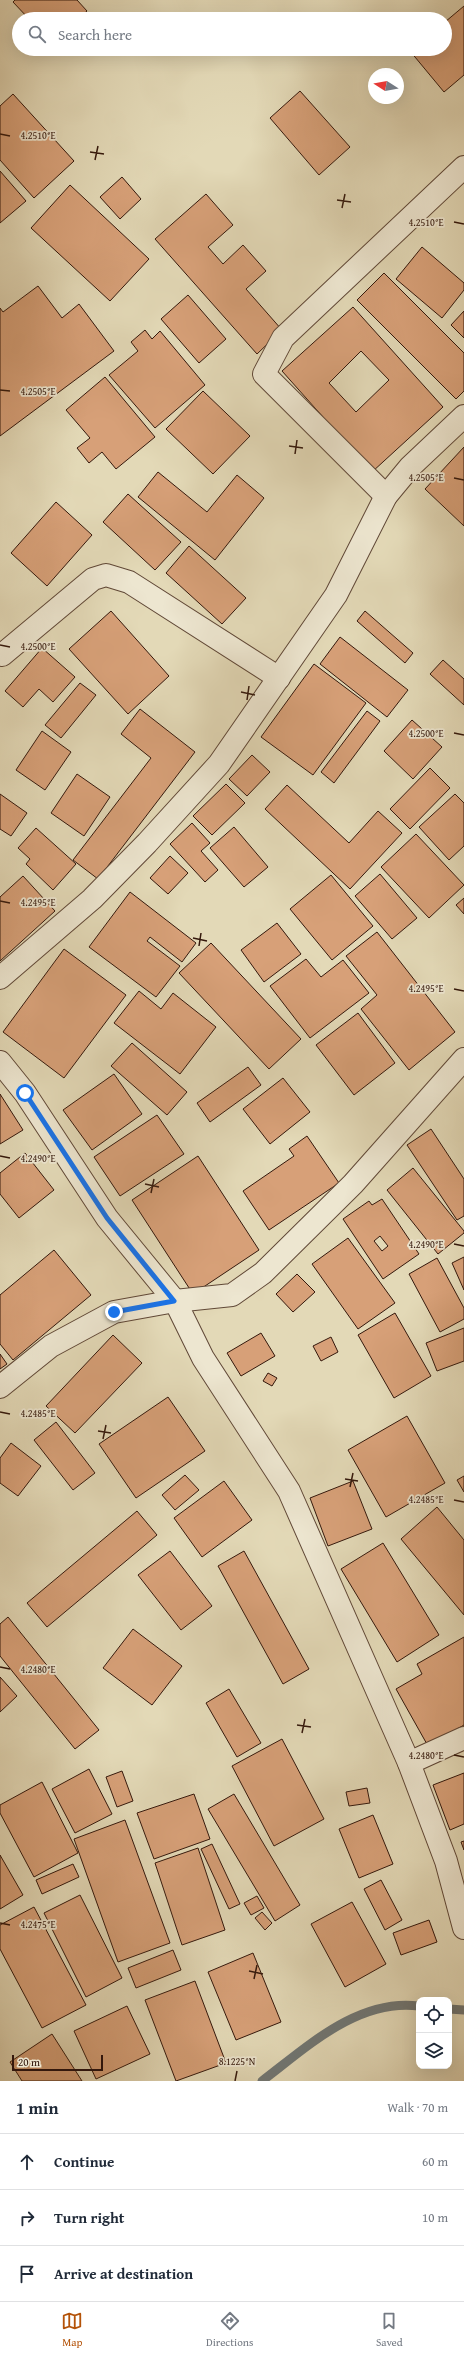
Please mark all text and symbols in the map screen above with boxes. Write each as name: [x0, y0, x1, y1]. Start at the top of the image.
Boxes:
search box: [12, 12, 452, 56]
icon: search: [26, 23, 48, 45]
text: Search here: [58, 24, 132, 45]
north arrow: [368, 68, 404, 104]
text: 4.2510°E: [20, 128, 56, 143]
text: 4.2510°E: [408, 215, 444, 230]
text: 4.2505°E: [20, 384, 56, 399]
text: 4.2505°E: [408, 470, 444, 485]
text: 4.2500°E: [20, 639, 56, 654]
text: 4.2500°E: [408, 726, 444, 741]
text: 4.2495°E: [20, 895, 56, 910]
text: 4.2495°E: [408, 981, 444, 996]
route start: [16, 1084, 34, 1102]
text: 4.2490°E: [20, 1151, 56, 1166]
text: 4.2490°E: [408, 1237, 444, 1252]
route end: [105, 1303, 123, 1321]
text: 4.2485°E: [20, 1406, 56, 1421]
text: 4.2485°E: [408, 1492, 444, 1507]
text: 4.2480°E: [20, 1662, 56, 1677]
text: 4.2480°E: [408, 1748, 444, 1763]
text: 4.2475°E: [20, 1917, 56, 1932]
map controls: [416, 1997, 452, 2069]
button: locate: [416, 1997, 452, 2033]
button: layers: [416, 2033, 452, 2069]
scale bar: [12, 2053, 103, 2072]
text: 20 m: [18, 2054, 40, 2070]
text: 8.1225°N: [219, 2054, 256, 2069]
text: 1 min: [16, 2095, 58, 2120]
text: Walk · 70 m: [387, 2098, 448, 2117]
icon: ahead: [16, 2151, 38, 2173]
text: Continue: [54, 2151, 115, 2172]
text: 60 m: [422, 2152, 448, 2171]
icon: right: [16, 2207, 38, 2229]
text: Turn right: [54, 2207, 125, 2228]
text: 10 m: [422, 2208, 448, 2227]
icon: arrive: [16, 2263, 38, 2285]
text: Arrive at destination: [54, 2263, 193, 2284]
tab: Map: [61, 2310, 83, 2350]
tab: Directions: [206, 2310, 253, 2350]
tab: Saved: [376, 2310, 403, 2350]

